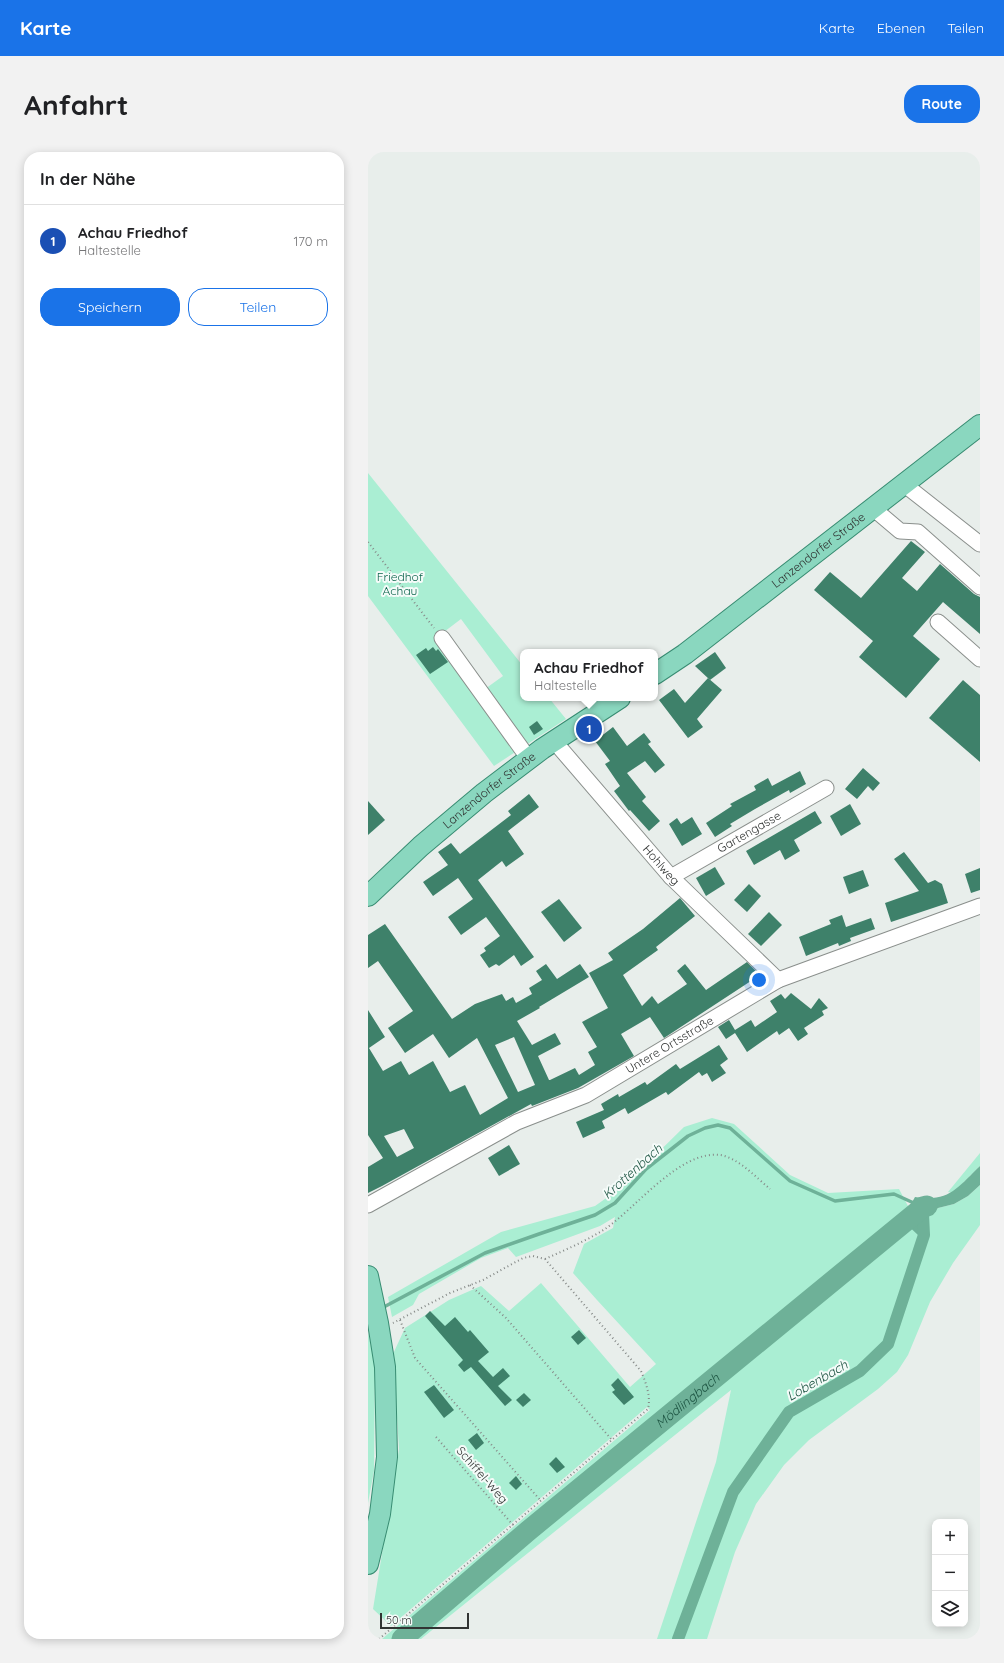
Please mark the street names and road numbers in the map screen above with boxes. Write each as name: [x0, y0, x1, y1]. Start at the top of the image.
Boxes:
street label: Lanzendorfer Straße: [768, 509, 868, 591]
street label: Lanzendorfer Straße: [440, 748, 539, 831]
street label: Gartengasse: [714, 807, 783, 856]
street label: Hohlweg: [640, 842, 683, 888]
street label: Untere Ortsstraße: [622, 1012, 716, 1077]
street label: Schiffel-Weg: [453, 1443, 511, 1506]

